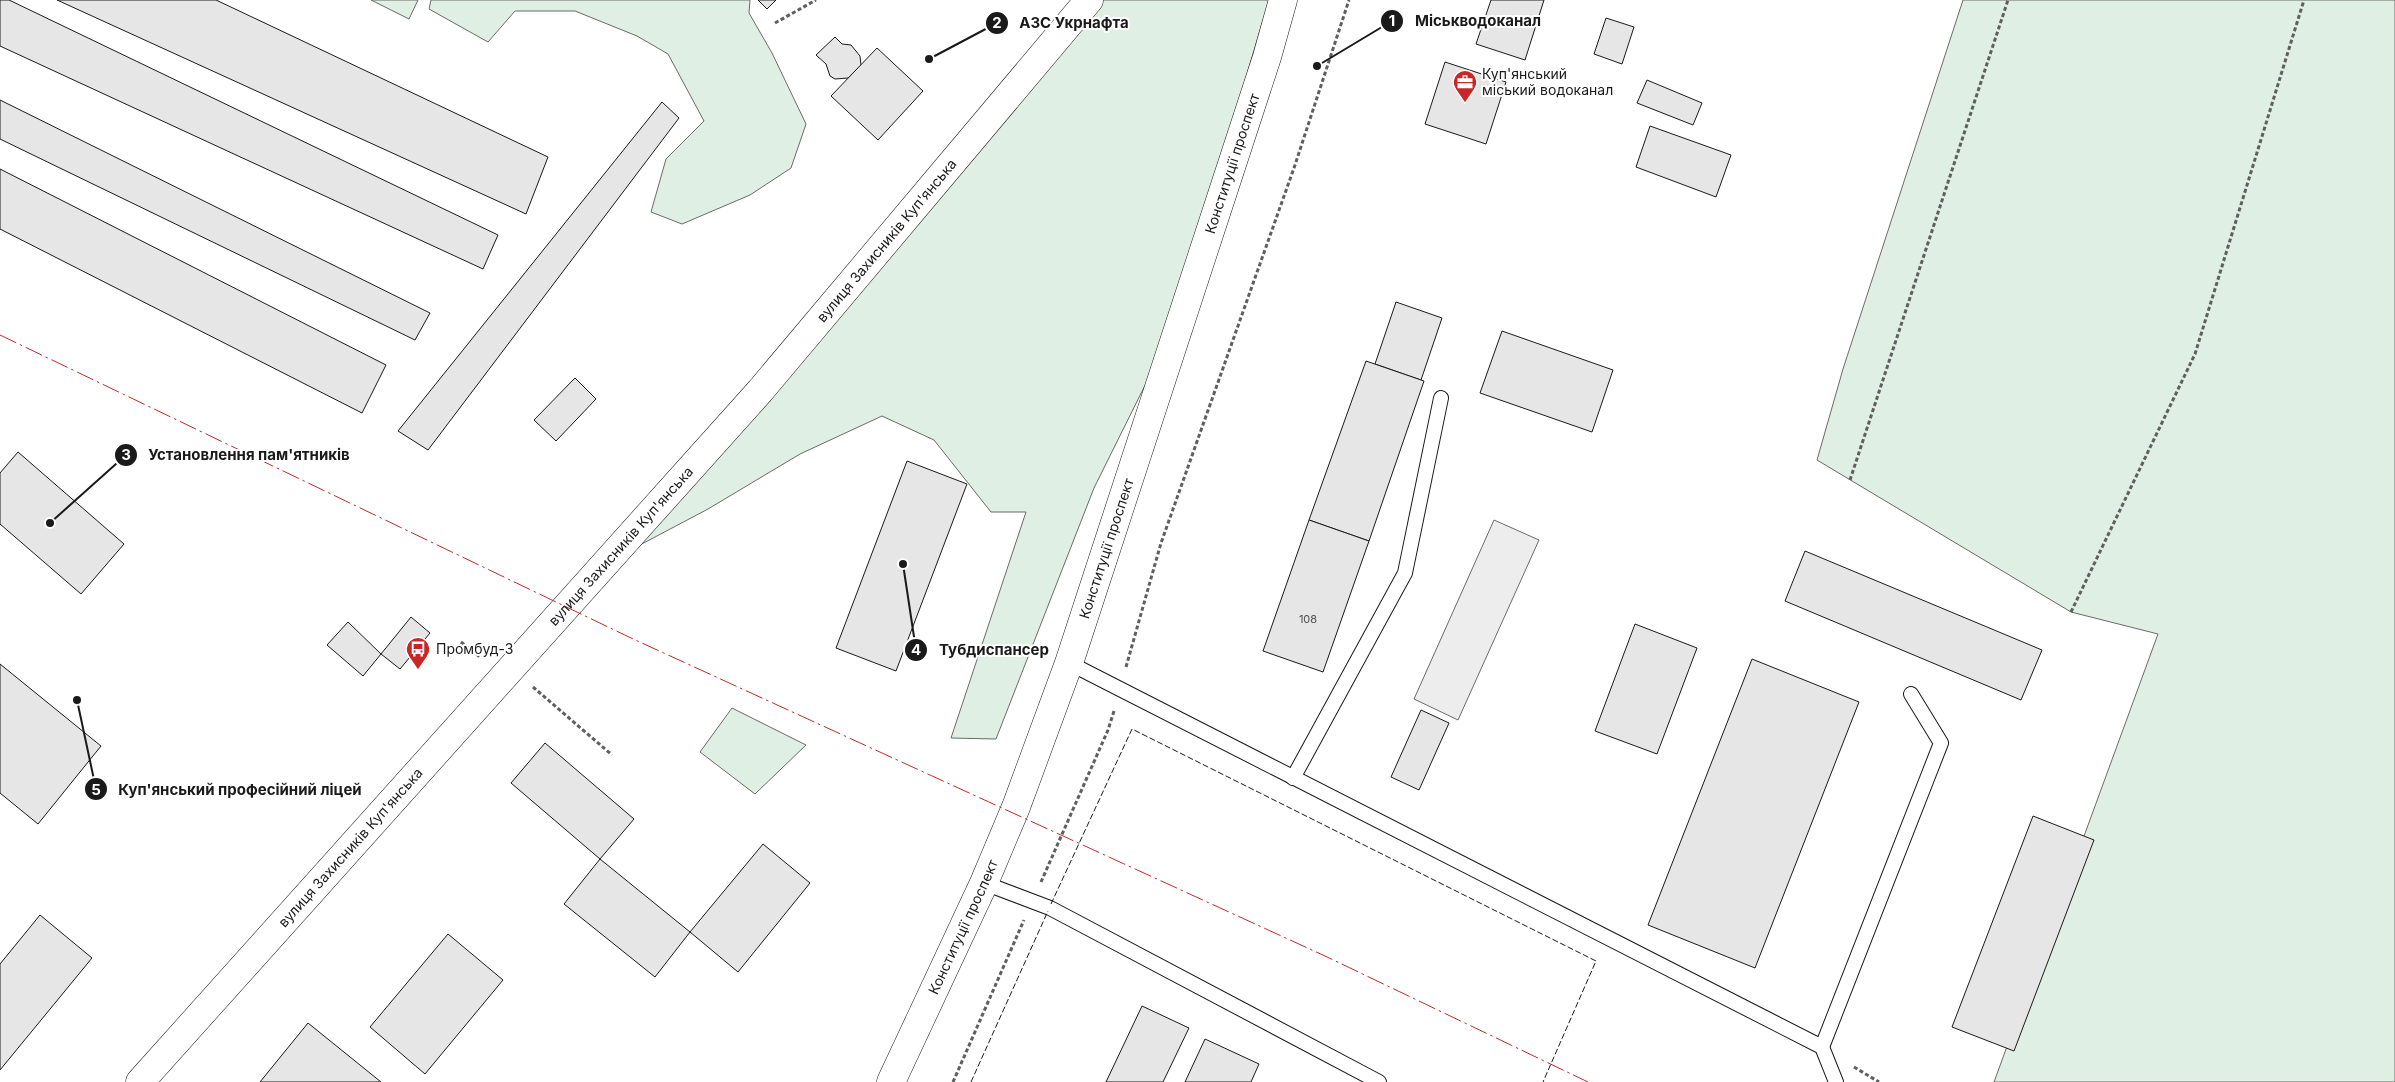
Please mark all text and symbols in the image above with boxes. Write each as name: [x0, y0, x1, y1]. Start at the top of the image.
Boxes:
callout: Міськводоканал: [1380, 6, 1551, 36]
callout: АЗС Укрнафта: [984, 8, 1139, 38]
text: 1: [1389, 11, 1395, 30]
text: Міськводоканал: [1415, 11, 1541, 30]
text: 2: [992, 13, 1002, 32]
text: АЗС Укрнафта: [1019, 13, 1129, 32]
place label: Куп'янський міський водоканал: [1482, 65, 1613, 98]
office icon: Куп'янський міський водоканал: [1452, 69, 1478, 103]
street label: Конституції проспект: [1201, 91, 1263, 236]
street label: вулиця Захисників Куп'янська: [813, 155, 960, 325]
callout: Установлення пам'ятників: [113, 440, 359, 470]
text: 3: [121, 445, 131, 464]
text: Установлення пам'ятників: [148, 445, 350, 464]
street label: вулиця Захисників Куп'янська: [545, 463, 696, 629]
street label: Конституції проспект: [1075, 476, 1137, 621]
house number: 108: [1299, 612, 1317, 626]
callout: Тубдиспансер: [904, 635, 1059, 665]
bus stop icon: Промбуд-3: [405, 636, 431, 670]
place label: Промбуд-3: [436, 640, 513, 657]
text: 4: [911, 640, 921, 659]
text: Тубдиспансер: [939, 640, 1049, 659]
street label: вулиця Захисників Куп'янська: [274, 764, 426, 930]
callout: Куп'янський професійний ліцей: [83, 774, 372, 804]
text: 5: [91, 780, 101, 799]
text: Куп'янський професійний ліцей: [118, 780, 362, 799]
street label: Конституції проспект: [924, 856, 1001, 997]

